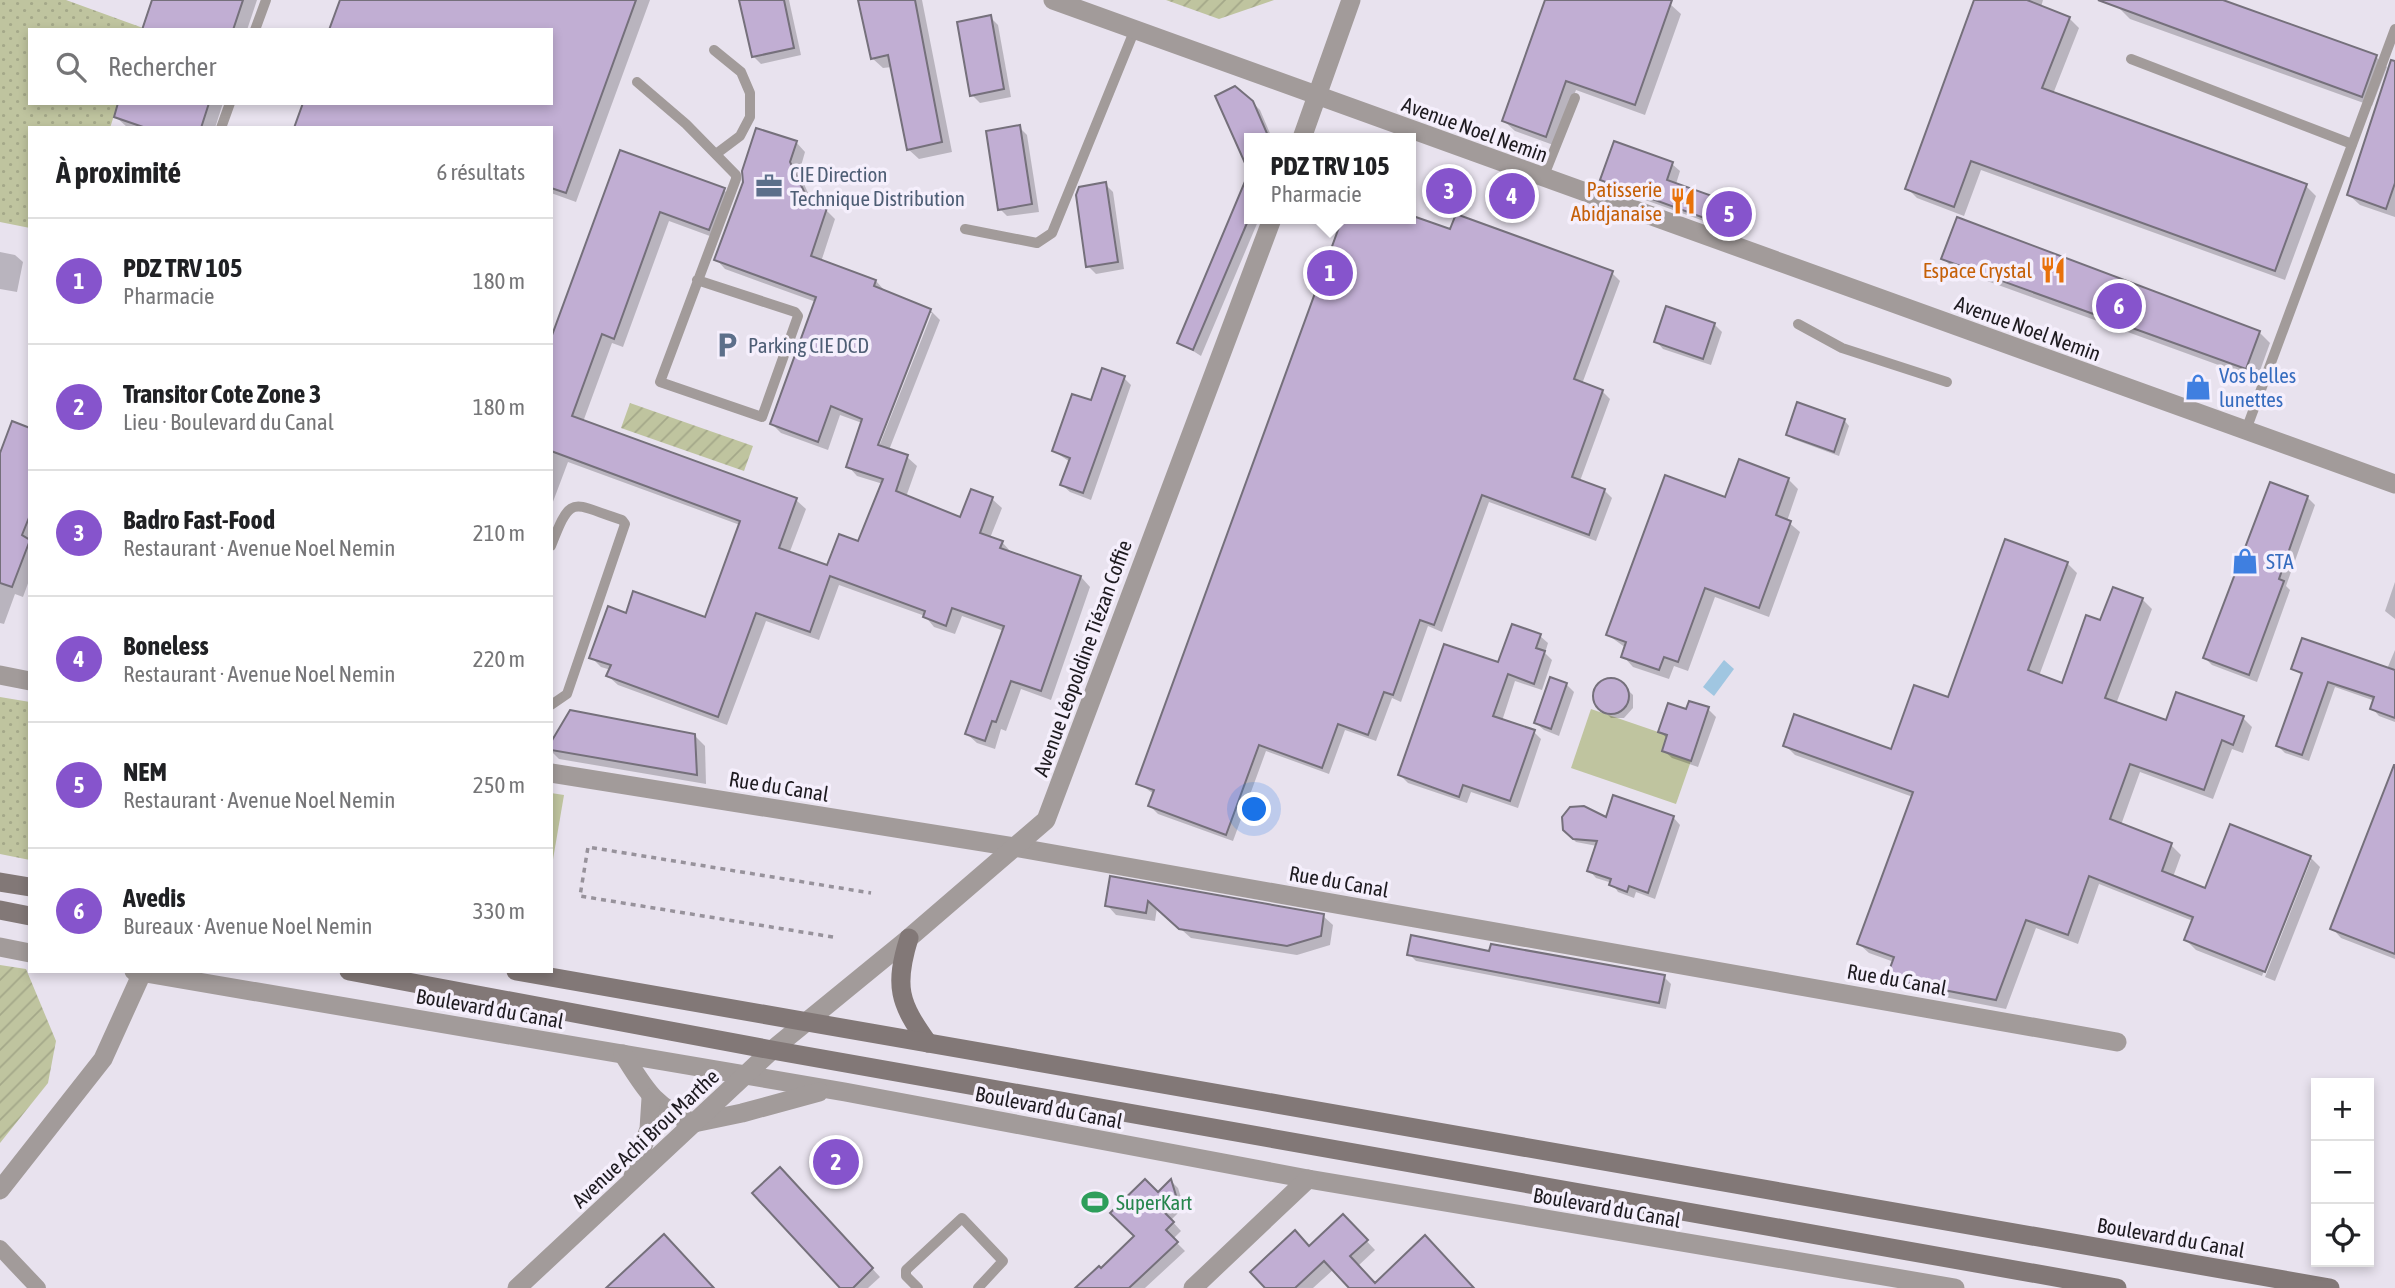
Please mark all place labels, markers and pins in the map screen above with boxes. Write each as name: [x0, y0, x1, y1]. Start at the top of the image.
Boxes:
place label: CIE Direction Technique Distribution: [790, 162, 965, 210]
pin: 3: [1426, 165, 1472, 217]
pin: 4: [1489, 170, 1535, 222]
office icon: CIE Direction Technique Distribution: [754, 171, 784, 201]
place label: Patisserie Abidjanaise: [1571, 177, 1662, 225]
restaurant icon: Patisserie Abidjanaise: [1668, 186, 1698, 216]
pin: 5: [1706, 188, 1752, 240]
pin: 1: [1307, 247, 1353, 299]
restaurant icon: Espace Crystal: [2038, 255, 2068, 285]
place label: Espace Crystal: [1923, 258, 2032, 282]
pin: 6: [2096, 280, 2142, 332]
parking icon: Parking CIE DCD: [712, 330, 742, 360]
place label: Parking CIE DCD: [748, 333, 869, 357]
place label: Vos belles lunettes: [2219, 363, 2296, 411]
shop icon: Vos belles lunettes: [2183, 372, 2213, 402]
shop icon: STA: [2230, 546, 2260, 576]
place label: STA: [2266, 549, 2294, 573]
pin: 2: [813, 1136, 859, 1188]
sports icon: SuperKart: [1080, 1187, 1110, 1217]
place label: SuperKart: [1116, 1190, 1192, 1214]

